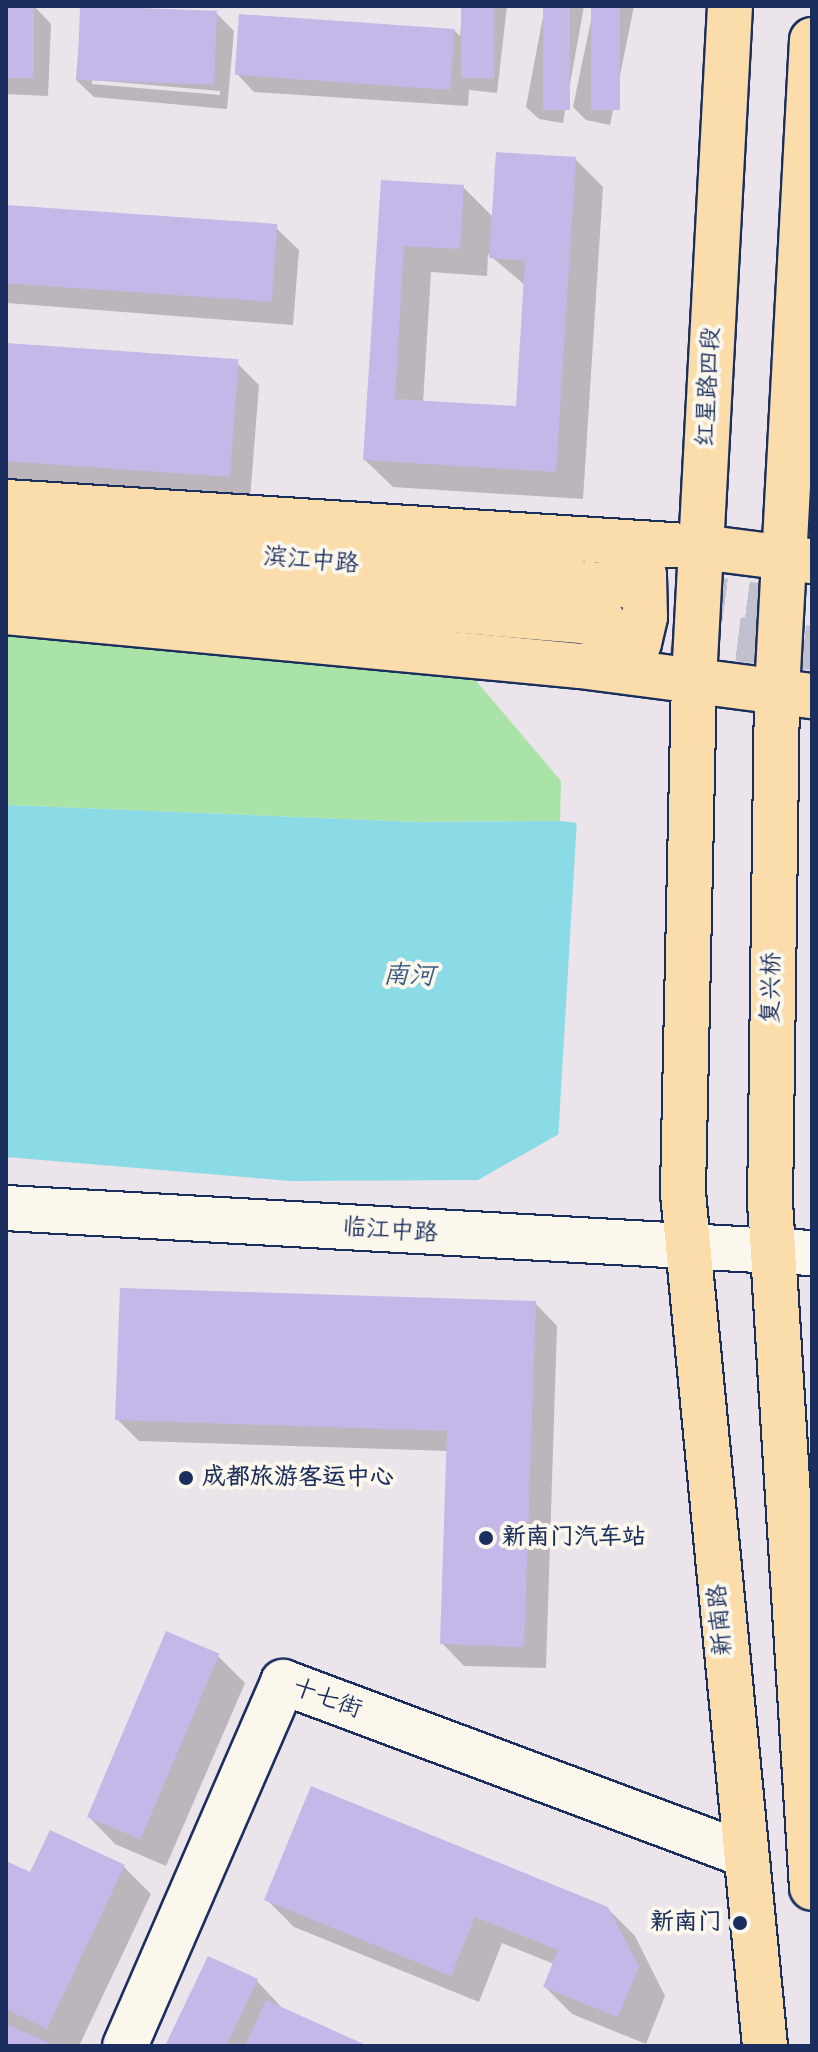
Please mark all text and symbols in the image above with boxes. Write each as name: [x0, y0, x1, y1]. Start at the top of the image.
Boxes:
street label: 红星路四段: [691, 326, 727, 448]
street label: 滨江中路: [262, 542, 360, 580]
street label: 复兴桥: [757, 952, 787, 1024]
water label: 南河: [382, 961, 436, 993]
street label: 临江中路: [341, 1213, 439, 1249]
place label: 成都旅游客运中心: [202, 1464, 394, 1492]
marker: 成都旅游客运中心: [177, 1469, 195, 1487]
place label: 新南门汽车站: [502, 1524, 646, 1552]
marker: 新南门汽车站: [477, 1529, 495, 1547]
street label: 新南路: [704, 1583, 738, 1657]
street label: 十七街: [288, 1673, 366, 1725]
place label: 新南门: [650, 1909, 722, 1937]
marker: 新南门: [729, 1912, 751, 1934]

